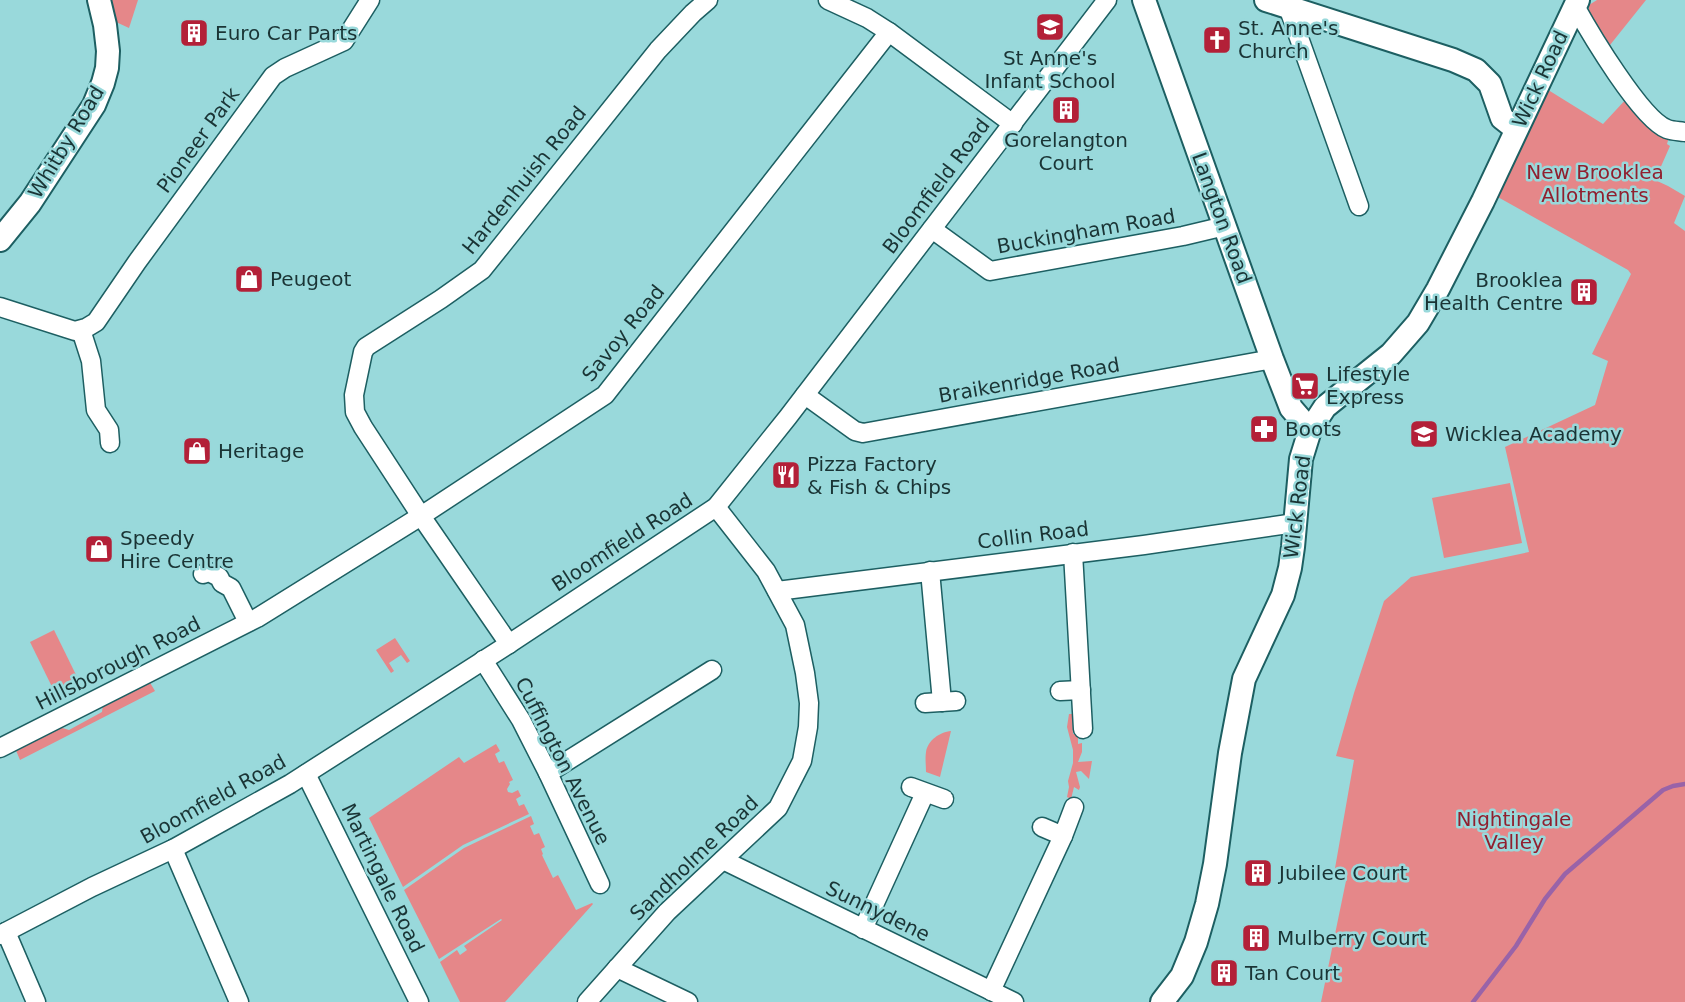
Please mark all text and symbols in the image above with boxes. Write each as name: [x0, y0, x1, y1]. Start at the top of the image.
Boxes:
school or university icon: St Anne's Infant School: [1034, 11, 1066, 43]
place label: St. Anne's Church: [1238, 16, 1339, 63]
building icon: Euro Car Parts: [178, 17, 210, 49]
place label: Euro Car Parts: [215, 21, 357, 45]
church icon: St. Anne's Church: [1201, 24, 1233, 56]
street label: Wick Road: [1507, 27, 1573, 131]
place label: St Anne's Infant School: [984, 46, 1116, 93]
street label: Whitby Road: [23, 81, 109, 203]
street label: Pioneer Park: [152, 82, 245, 197]
building icon: Gorelangton Court: [1050, 94, 1082, 126]
street label: Hardenhuish Road: [457, 101, 591, 259]
street label: Bloomfield Road: [877, 114, 995, 258]
place label: Gorelangton Court: [1004, 128, 1128, 175]
street label: Langton Road: [1187, 149, 1257, 287]
park label: New Brooklea Allotments: [1526, 160, 1664, 207]
street label: Buckingham Road: [995, 203, 1177, 259]
shop icon: Peugeot: [233, 263, 265, 295]
place label: Peugeot: [270, 267, 352, 291]
place label: Brooklea Health Centre: [1424, 268, 1563, 315]
building icon: Brooklea Health Centre: [1568, 276, 1600, 308]
street label: Savoy Road: [577, 280, 669, 386]
street label: Braikenridge Road: [936, 352, 1122, 408]
place label: Lifestyle Express: [1326, 362, 1410, 409]
supermarket icon: Lifestyle Express: [1289, 370, 1321, 402]
pharmacy icon: Boots: [1248, 413, 1280, 445]
place label: Boots: [1285, 417, 1341, 441]
school or university icon: Wicklea Academy: [1408, 418, 1440, 450]
place label: Wicklea Academy: [1445, 422, 1622, 446]
shop icon: Heritage: [181, 435, 213, 467]
place label: Heritage: [218, 439, 304, 463]
place label: Pizza Factory & Fish & Chips: [807, 452, 951, 499]
street label: Wick Road: [1279, 454, 1315, 560]
restaurant icon: Pizza Factory & Fish & Chips: [770, 459, 802, 491]
street label: Bloomfield Road: [547, 488, 697, 596]
street label: Collin Road: [976, 516, 1090, 554]
place label: Speedy Hire Centre: [120, 526, 234, 573]
shop icon: Speedy Hire Centre: [83, 533, 115, 565]
street label: Hillsborough Road: [32, 611, 204, 715]
street label: Cuffington Avenue: [510, 673, 616, 849]
street label: Bloomfield Road: [136, 749, 290, 849]
street label: Sandholme Road: [625, 791, 763, 925]
street label: Martingale Road: [336, 799, 430, 957]
park label: Nightingale Valley: [1457, 807, 1571, 854]
building icon: Jubilee Court: [1242, 857, 1274, 889]
place label: Jubilee Court: [1277, 861, 1407, 885]
street label: Sunnydene: [822, 876, 934, 946]
building icon: Mulberry Court: [1240, 922, 1272, 954]
place label: Mulberry Court: [1277, 926, 1427, 950]
building icon: Tan Court: [1208, 957, 1240, 989]
place label: Tan Court: [1244, 961, 1340, 985]

